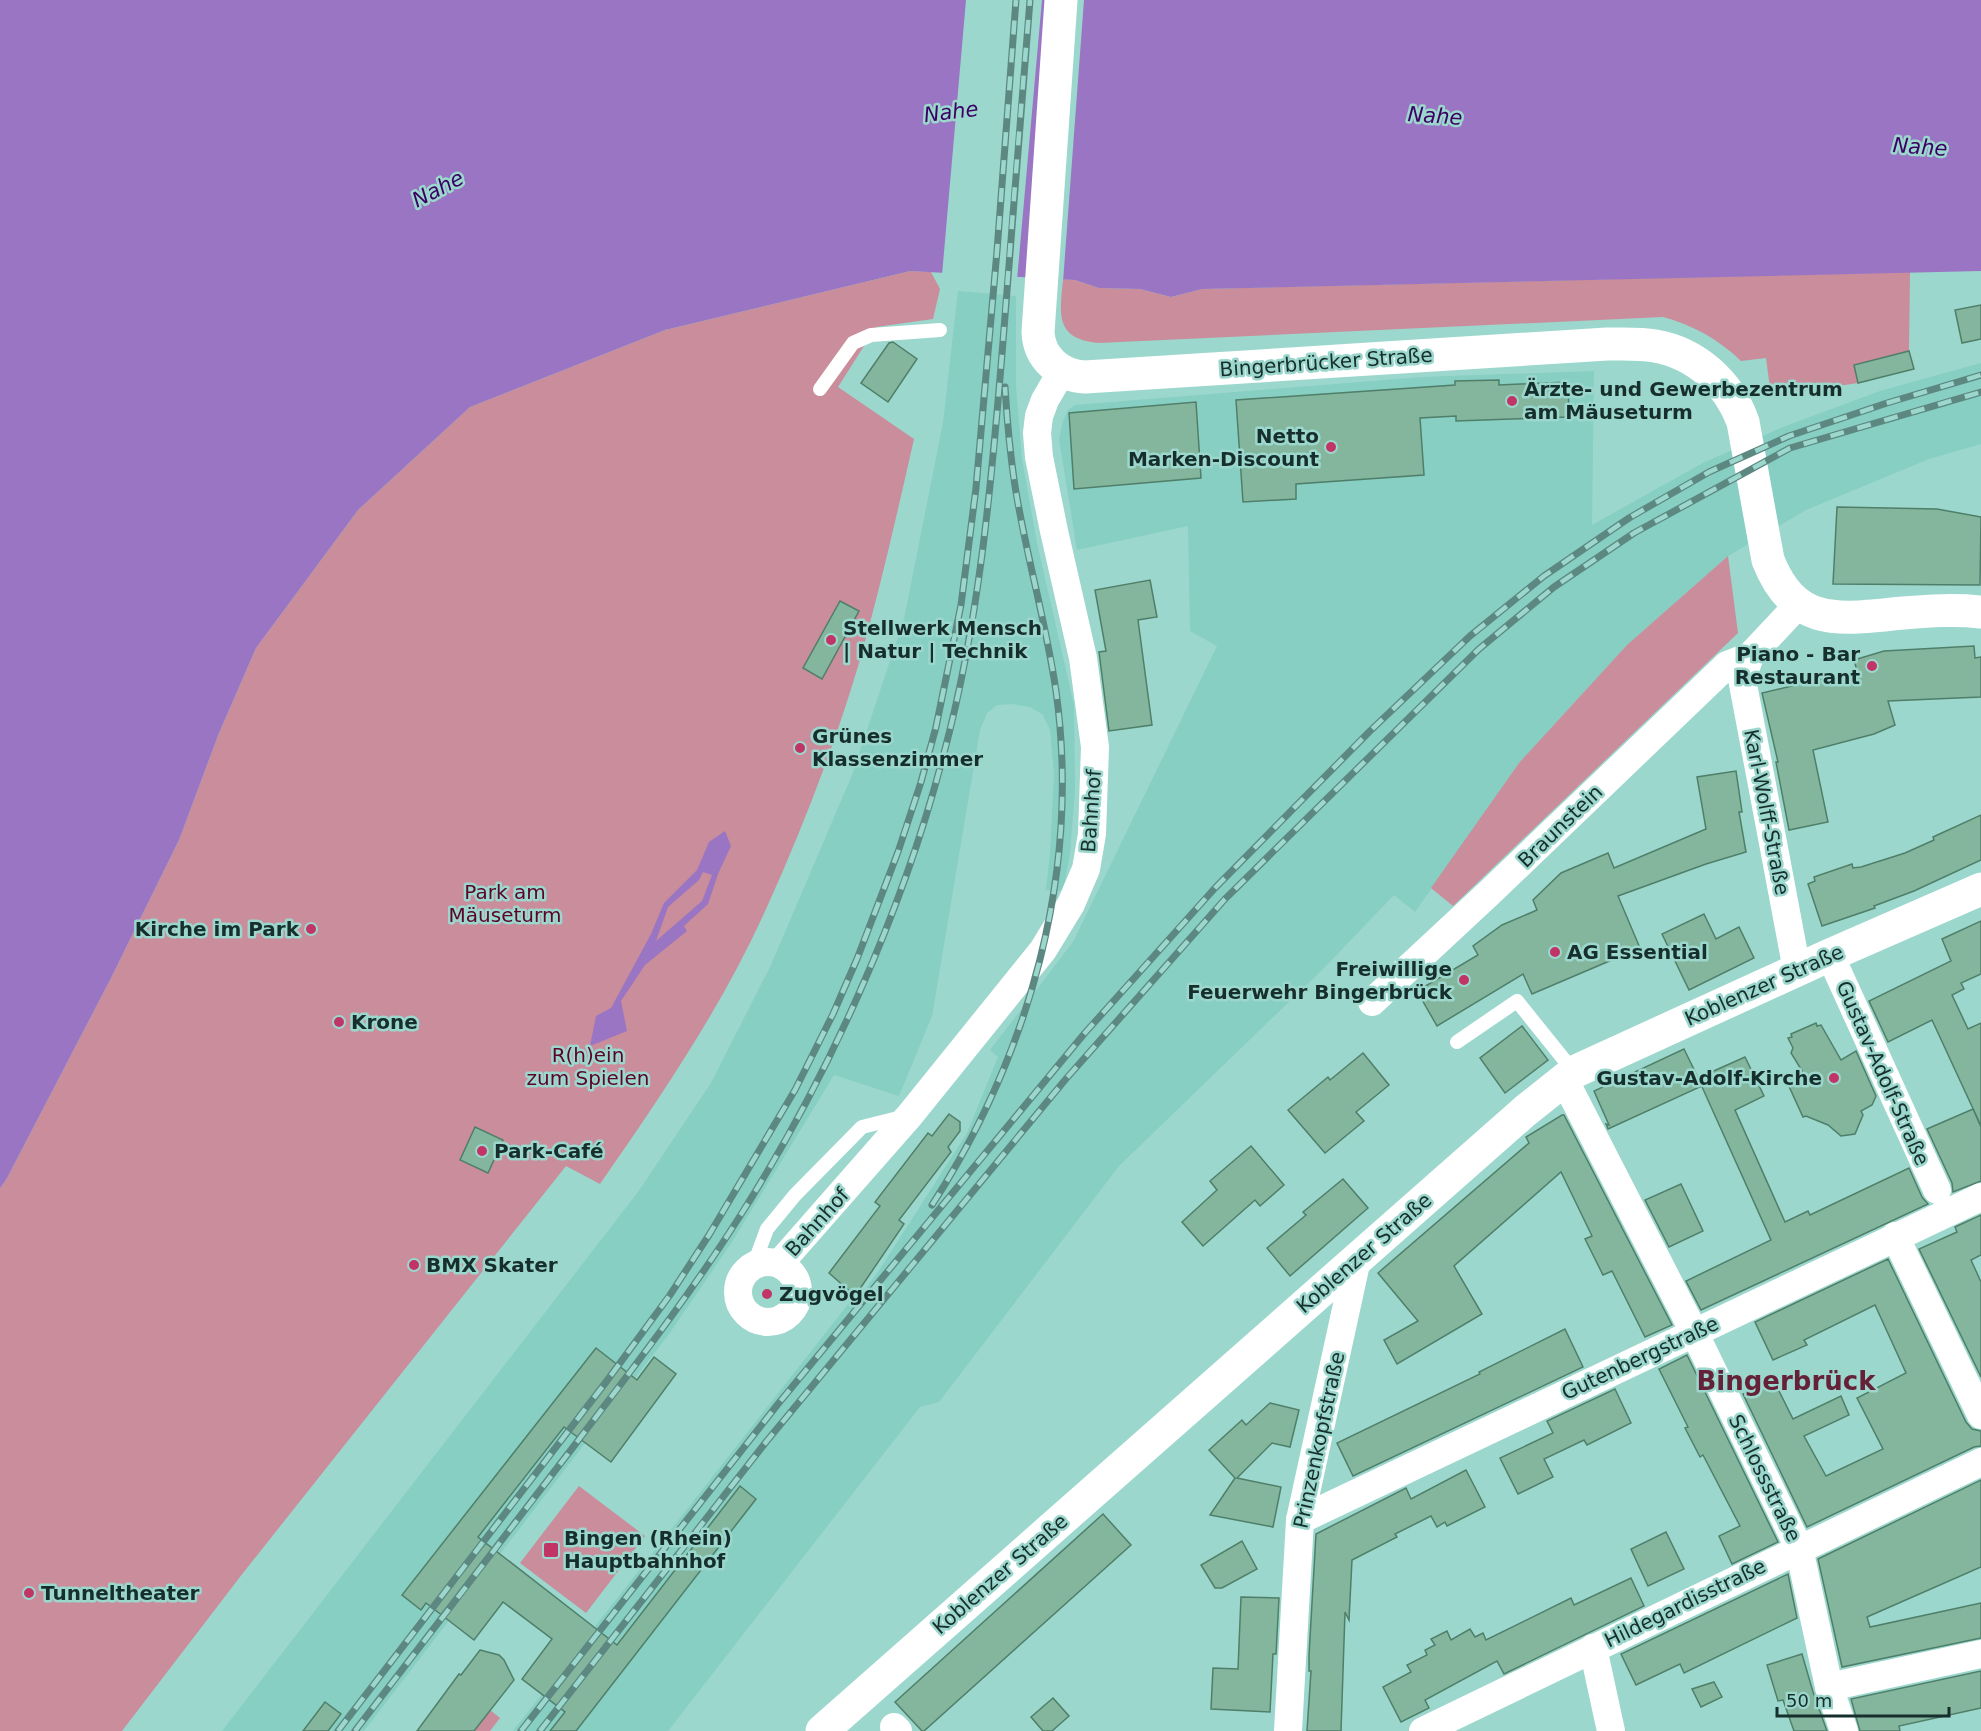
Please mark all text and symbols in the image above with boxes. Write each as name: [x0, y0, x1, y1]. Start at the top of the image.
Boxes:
water label: Nahe: [922, 97, 980, 127]
water label: Nahe: [1407, 102, 1463, 130]
water label: Nahe: [1892, 133, 1948, 161]
water label: Nahe: [408, 166, 468, 212]
street label: Bingerbrücker Straße: [1219, 343, 1433, 381]
place label: Ärzte- und Gewerbezentrum am Mäuseturm: [1524, 377, 1843, 424]
marker: Ärzte- und Gewerbezentrum am Mäuseturm: [1505, 394, 1519, 408]
place label: Netto Marken-Discount: [1128, 424, 1319, 471]
marker: Netto Marken-Discount: [1324, 440, 1338, 454]
place label: Stellwerk Mensch | Natur | Technik: [843, 616, 1042, 663]
marker: Stellwerk Mensch | Natur | Technik: [824, 633, 838, 647]
place label: Piano - Bar Restaurant: [1735, 642, 1860, 689]
marker: Piano - Bar Restaurant: [1865, 659, 1879, 673]
place label: Grünes Klassenzimmer: [812, 724, 983, 771]
street label: Karl-Wolff-Straße: [1739, 727, 1795, 897]
marker: Grünes Klassenzimmer: [793, 741, 807, 755]
street label: Bahnhof: [1076, 768, 1106, 853]
street label: Braunstein: [1513, 780, 1607, 872]
park label: Park am Mäuseturm: [449, 880, 561, 927]
place label: Kirche im Park: [135, 917, 300, 941]
marker: Kirche im Park: [304, 922, 318, 936]
street label: Koblenzer Straße: [1681, 939, 1847, 1031]
place label: AG Essential: [1567, 940, 1708, 964]
marker: AG Essential: [1548, 945, 1562, 959]
place label: Freiwillige Feuerwehr Bingerbrück: [1187, 957, 1453, 1004]
marker: Freiwillige Feuerwehr Bingerbrück: [1457, 973, 1471, 987]
street label: Gustav-Adolf-Straße: [1831, 977, 1935, 1169]
place label: Krone: [351, 1010, 418, 1034]
marker: Krone: [332, 1015, 346, 1029]
park label: R(h)ein zum Spielen: [527, 1043, 649, 1090]
place label: Gustav-Adolf-Kirche: [1596, 1066, 1822, 1090]
marker: Gustav-Adolf-Kirche: [1827, 1071, 1841, 1085]
place label: Park-Café: [494, 1139, 604, 1163]
marker: Park-Café: [475, 1144, 489, 1158]
street label: Bahnhof: [780, 1182, 854, 1261]
street label: Koblenzer Straße: [1292, 1188, 1436, 1318]
place label: BMX Skater: [426, 1253, 558, 1277]
marker: BMX Skater: [407, 1258, 421, 1272]
place label: Zugvögel: [779, 1282, 884, 1306]
marker: Zugvögel: [760, 1287, 774, 1301]
street label: Gutenbergstraße: [1558, 1311, 1722, 1405]
street label: Prinzenkopfstraße: [1289, 1349, 1349, 1531]
district label: Bingerbrück: [1697, 1366, 1876, 1396]
street label: Schlossstraße: [1724, 1410, 1806, 1546]
street label: Koblenzer Straße: [928, 1509, 1072, 1639]
place label: Bingen (Rhein) Hauptbahnhof: [564, 1526, 732, 1573]
marker: Bingen (Rhein) Hauptbahnhof: [542, 1541, 560, 1559]
street label: Hildegardisstraße: [1601, 1554, 1769, 1652]
place label: Tunneltheater: [41, 1581, 200, 1605]
marker: Tunneltheater: [22, 1586, 36, 1600]
scale bar: [1777, 1680, 1950, 1718]
text: 50 m: [1786, 1690, 1832, 1711]

